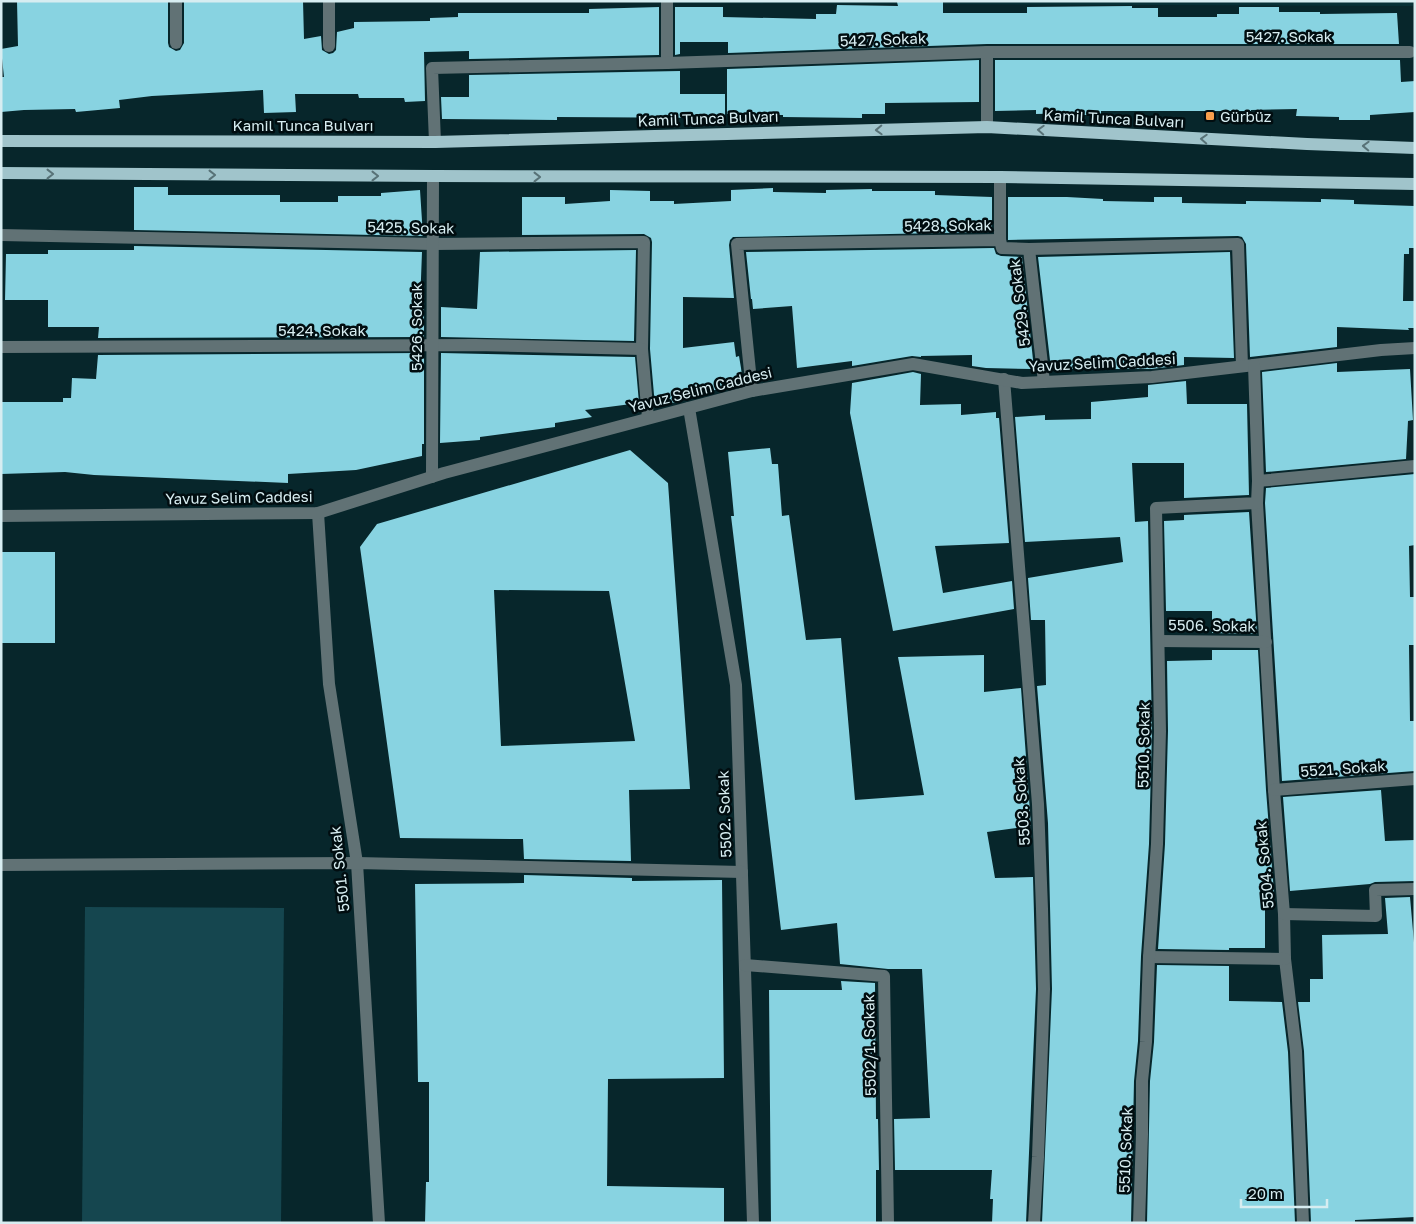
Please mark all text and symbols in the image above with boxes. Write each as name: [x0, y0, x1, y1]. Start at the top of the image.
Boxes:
street label: 5427. Sokak: [1246, 27, 1333, 45]
street label: 5427. Sokak: [839, 28, 927, 50]
street label: Kamil Tunca Bulvarı: [1043, 105, 1185, 131]
street label: Kamil Tunca Bulvarı: [637, 107, 779, 129]
place label: Gürbüz: [1220, 107, 1272, 125]
marker: Gürbüz: [1204, 110, 1216, 122]
street label: Kamil Tunca Bulvarı: [232, 116, 374, 134]
one-way arrow: [875, 125, 882, 135]
one-way arrow: [1037, 125, 1045, 136]
one-way arrow: [1199, 133, 1207, 144]
one-way arrow: [1362, 141, 1370, 152]
one-way arrow: [46, 169, 54, 179]
one-way arrow: [209, 170, 217, 180]
one-way arrow: [372, 171, 379, 181]
one-way arrow: [534, 172, 542, 182]
street label: 5428. Sokak: [904, 215, 993, 235]
street label: 5425. Sokak: [367, 217, 455, 237]
street label: 5429. Sokak: [1005, 258, 1033, 348]
street label: 5426. Sokak: [407, 283, 425, 371]
street label: 5424. Sokak: [278, 321, 366, 339]
street label: Yavuz Selim Caddesi: [1028, 349, 1176, 375]
street label: Yavuz Selim Caddesi: [626, 362, 774, 416]
street label: Yavuz Selim Caddesi: [165, 487, 313, 507]
street label: 5506. Sokak: [1168, 615, 1257, 635]
street label: 5510. Sokak: [1133, 701, 1153, 788]
street label: 5521. Sokak: [1300, 756, 1387, 780]
street label: 5503. Sokak: [1009, 757, 1033, 846]
street label: 5502. Sokak: [713, 769, 735, 858]
street label: 5504. Sokak: [1251, 820, 1277, 910]
street label: 5501. Sokak: [325, 825, 352, 913]
street label: 5502/1. Sokak: [859, 993, 879, 1096]
street label: 5510. Sokak: [1115, 1106, 1136, 1193]
scale bar: [1241, 1176, 1327, 1208]
text: 20 m: [1248, 1184, 1283, 1202]

